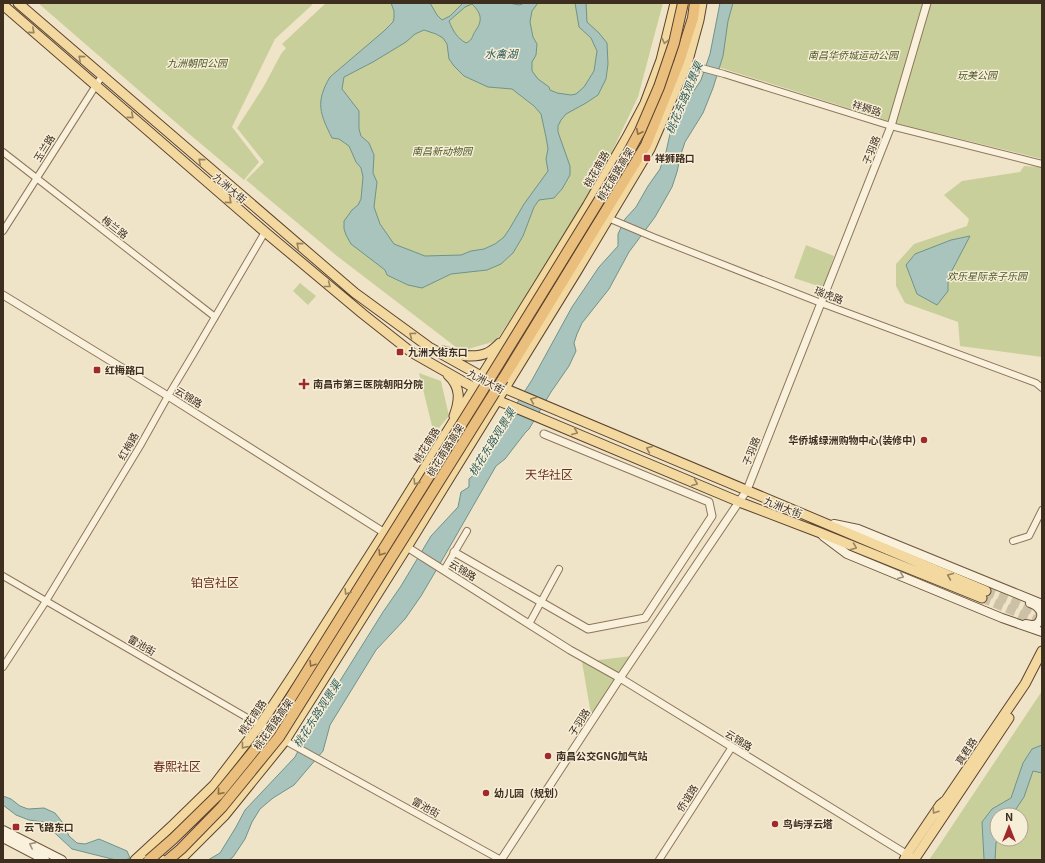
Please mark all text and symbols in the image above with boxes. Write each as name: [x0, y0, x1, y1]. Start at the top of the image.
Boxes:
one-way arrow: [28, 26, 35, 33]
one-way arrow: [662, 38, 670, 44]
water label: 水禽湖: [485, 45, 519, 61]
park label: 南昌华侨城运动公园: [808, 47, 900, 62]
one-way arrow: [78, 55, 86, 62]
park label: 九洲朝阳公园: [167, 55, 229, 70]
water label: 桃花东路观景渠: [661, 57, 706, 136]
park label: 玩美公园: [957, 67, 999, 82]
street label: 祥狮路: [851, 96, 884, 119]
one-way arrow: [126, 111, 133, 118]
one-way arrow: [636, 128, 644, 136]
street label: 玉兰路: [29, 131, 58, 164]
street label: 子羽路: [858, 133, 883, 167]
park label: 南昌新动物园: [412, 143, 474, 158]
street label: 桃花南路高架: [593, 144, 636, 203]
street label: 桃花南路: [579, 148, 612, 190]
place label: 祥狮路口: [655, 150, 695, 165]
marker: 祥狮路口: [642, 153, 652, 163]
one-way arrow: [198, 158, 205, 165]
street label: 九洲大街: [210, 169, 250, 206]
one-way arrow: [224, 196, 232, 204]
street label: 梅兰路: [99, 211, 132, 242]
one-way arrow: [297, 243, 304, 250]
park label: 欢乐星际亲子乐园: [947, 268, 1029, 283]
one-way arrow: [323, 281, 330, 288]
street label: 瑞虎路: [812, 282, 846, 307]
one-way arrow: [409, 332, 416, 340]
place label: 九洲大街东口: [408, 344, 468, 359]
marker: 九洲大街东口: [395, 347, 405, 357]
place label: 红梅路口: [105, 362, 145, 377]
marker: 红梅路口: [92, 365, 102, 375]
street label: 九洲大街: [465, 365, 507, 397]
place label: 南昌市第三医院朝阳分院: [313, 376, 423, 391]
marker: 南昌市第三医院朝阳分院: [298, 378, 310, 390]
street label: 云锦路: [173, 382, 206, 411]
one-way arrow: [529, 397, 537, 405]
water label: 桃花东路观景渠: [464, 403, 519, 478]
street label: 桃花南路高架: [422, 420, 467, 479]
street label: 桃花南路: [409, 424, 443, 466]
one-way arrow: [571, 428, 578, 436]
street label: 红梅路: [114, 429, 142, 462]
place label: 华侨城绿洲购物中心(装修中): [788, 432, 916, 447]
street label: 子羽路: [738, 434, 763, 468]
marker: 华侨城绿洲购物中心(装修中): [919, 435, 929, 445]
one-way arrow: [646, 446, 654, 454]
district label: 天华社区: [525, 465, 573, 482]
one-way arrow: [413, 478, 421, 485]
one-way arrow: [690, 478, 698, 486]
street label: 九洲大街: [762, 492, 805, 521]
one-way arrow: [851, 542, 858, 550]
one-way arrow: [378, 549, 385, 556]
street label: 云锦路: [447, 555, 480, 584]
one-way arrow: [897, 571, 905, 579]
one-way arrow: [946, 572, 953, 580]
district label: 铂宫社区: [191, 573, 239, 590]
one-way arrow: [344, 587, 351, 594]
street label: 雷池街: [126, 631, 159, 659]
one-way arrow: [310, 660, 317, 667]
water label: 桃花东路观景渠: [288, 675, 345, 750]
street label: 桃花南路高架: [249, 695, 296, 753]
street label: 桃花南路: [234, 696, 269, 737]
street label: 子羽路: [564, 705, 593, 738]
street label: 云锦路: [723, 725, 756, 754]
street label: 真君路: [951, 734, 980, 767]
one-way arrow: [242, 742, 249, 749]
place label: 南昌公交GNG加气站: [556, 748, 648, 763]
marker: 南昌公交GNG加气站: [543, 751, 553, 761]
district label: 春熙社区: [153, 757, 201, 774]
street label: 侨谊路: [672, 781, 701, 815]
place label: 幼儿园（规划）: [494, 785, 564, 800]
one-way arrow: [218, 787, 225, 794]
marker: 幼儿园（规划）: [481, 788, 491, 798]
street label: 雷池街: [409, 793, 443, 820]
one-way arrow: [933, 807, 940, 814]
north arrow: [989, 807, 1029, 847]
text: N: [1005, 808, 1013, 824]
place label: 鸟屿浮云塔: [783, 816, 833, 831]
place label: 云飞路东口: [24, 819, 74, 834]
marker: 鸟屿浮云塔: [770, 819, 780, 829]
marker: 云飞路东口: [11, 822, 21, 832]
one-way arrow: [29, 842, 37, 850]

